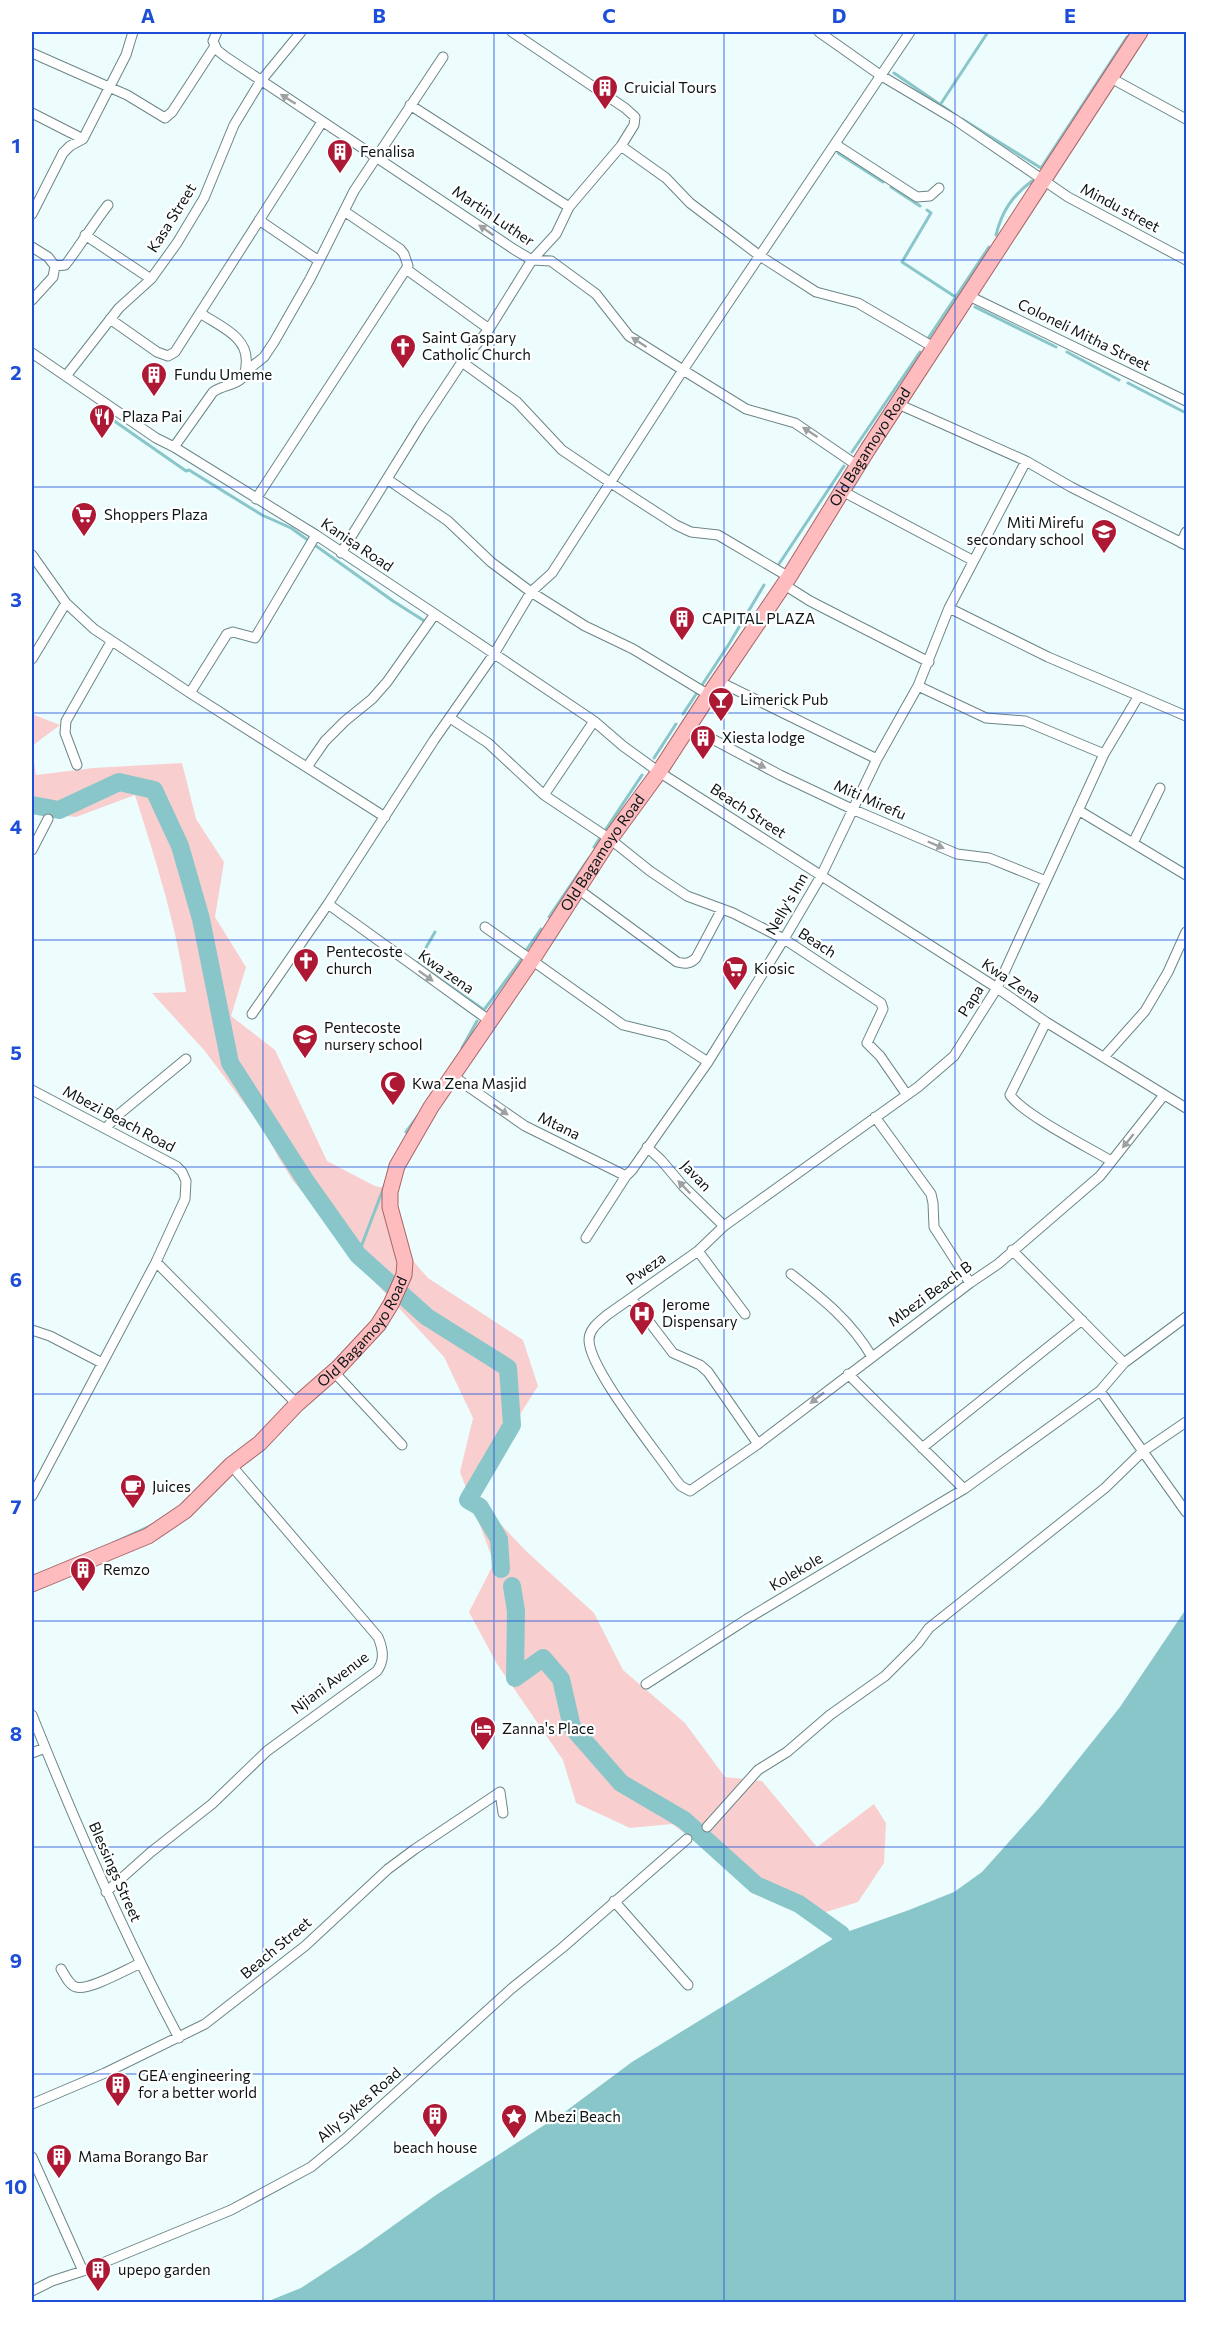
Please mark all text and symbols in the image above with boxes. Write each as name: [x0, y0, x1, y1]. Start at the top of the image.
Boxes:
text: A: [141, 3, 155, 27]
text: B: [372, 3, 386, 27]
text: C: [602, 3, 616, 27]
text: D: [832, 3, 846, 27]
text: E: [1064, 3, 1076, 27]
building icon: Cruicial Tours: [590, 73, 620, 111]
place label: Cruicial Tours: [624, 78, 717, 96]
one-way arrow: [280, 94, 296, 105]
text: 1: [11, 133, 21, 157]
building icon: Fenalisa: [325, 137, 355, 175]
place label: Fenalisa: [360, 142, 415, 160]
street label: Mindu street: [1078, 179, 1163, 236]
street label: Kasa Street: [143, 180, 199, 255]
street label: Martin Luther: [449, 181, 538, 249]
one-way arrow: [478, 224, 494, 236]
street label: Coloneli Mitha Street: [1015, 294, 1154, 374]
place label: Saint Gaspary Catholic Church: [422, 328, 531, 363]
church icon: Saint Gaspary Catholic Church: [388, 332, 418, 370]
one-way arrow: [631, 337, 647, 348]
text: 2: [10, 360, 22, 384]
building icon: Fundu Umeme: [139, 360, 169, 398]
place label: Fundu Umeme: [174, 365, 272, 383]
street label: Old Bagamoyo Road: [825, 384, 914, 509]
restaurant icon: Plaza Pai: [87, 402, 117, 440]
place label: Plaza Pai: [122, 407, 182, 425]
one-way arrow: [802, 427, 818, 438]
supermarket icon: Shoppers Plaza: [69, 500, 99, 538]
place label: Shoppers Plaza: [104, 505, 208, 523]
place label: Miti Mirefu secondary school: [967, 513, 1084, 548]
street label: Kanisa Road: [318, 514, 397, 575]
school or university icon: Miti Mirefu secondary school: [1089, 517, 1119, 555]
text: 3: [10, 587, 22, 611]
building icon: CAPITAL PLAZA: [667, 604, 697, 642]
place label: CAPITAL PLAZA: [702, 609, 815, 627]
bar icon: Limerick Pub: [706, 685, 736, 723]
place label: Limerick Pub: [740, 690, 828, 708]
building icon: Xiesta lodge: [688, 723, 718, 761]
place label: Xiesta lodge: [722, 728, 805, 746]
one-way arrow: [750, 759, 767, 768]
street label: Miti Mirefu: [832, 775, 909, 823]
street label: Beach Street: [707, 779, 790, 841]
street label: Old Bagamoyo Road: [556, 790, 648, 914]
text: 4: [10, 814, 22, 838]
one-way arrow: [927, 840, 945, 850]
street label: Nelly's Inn: [761, 869, 811, 938]
street label: Beach: [795, 923, 840, 961]
place label: Pentecoste church: [326, 942, 403, 977]
street label: Kwa zena: [415, 945, 478, 997]
church icon: Pentecoste church: [291, 946, 321, 984]
supermarket icon: Kiosic: [720, 954, 750, 992]
street label: Kwa Zena: [979, 954, 1044, 1006]
place label: Kiosic: [754, 959, 795, 977]
one-way arrow: [418, 970, 434, 981]
street label: Papa: [954, 981, 987, 1020]
place label: Pentecoste nursery school: [324, 1018, 423, 1053]
school or university icon: Pentecoste nursery school: [290, 1022, 320, 1060]
text: 5: [10, 1040, 22, 1064]
mosque icon: Kwa Zena Masjid: [378, 1069, 408, 1107]
place label: Kwa Zena Masjid: [412, 1074, 527, 1092]
street label: Mbezi Beach Road: [60, 1081, 179, 1155]
one-way arrow: [493, 1104, 509, 1116]
street label: Mtana: [536, 1107, 583, 1143]
one-way arrow: [1121, 1133, 1134, 1149]
street label: Javan: [678, 1156, 716, 1195]
one-way arrow: [678, 1181, 692, 1195]
street label: Pweza: [622, 1248, 669, 1288]
street label: Mbezi Beach B: [884, 1257, 975, 1330]
text: 6: [10, 1267, 22, 1291]
street label: Old Bagamoyo Road: [313, 1273, 410, 1390]
place label: Jerome Dispensary: [662, 1295, 738, 1330]
hospital icon: Jerome Dispensary: [627, 1299, 657, 1337]
one-way arrow: [809, 1392, 825, 1405]
cafe icon: Juices: [118, 1472, 148, 1510]
place label: Juices: [152, 1477, 191, 1495]
text: 7: [11, 1494, 22, 1518]
street label: Kolekole: [766, 1548, 825, 1594]
building icon: Remzo: [68, 1555, 98, 1593]
place label: Remzo: [103, 1560, 150, 1578]
street label: Njiani Avenue: [287, 1647, 372, 1717]
hotel icon: Zanna's Place: [468, 1714, 498, 1752]
place label: Zanna's Place: [502, 1719, 594, 1737]
text: 8: [10, 1721, 22, 1745]
street label: Blessings Street: [86, 1819, 146, 1924]
street label: Beach Street: [236, 1912, 314, 1982]
text: 9: [10, 1948, 22, 1972]
street label: Ally Sykes Road: [313, 2063, 404, 2146]
place label: GEA engineering for a better world: [138, 2066, 257, 2101]
building icon: GEA engineering for a better world: [103, 2070, 133, 2108]
building icon: beach house: [420, 2101, 450, 2139]
place icon: Mbezi Beach: [499, 2102, 529, 2140]
place label: Mbezi Beach: [534, 2107, 621, 2125]
place label: beach house: [393, 2138, 477, 2156]
building icon: Mama Borango Bar: [44, 2142, 74, 2180]
place label: Mama Borango Bar: [78, 2147, 208, 2165]
text: 10: [5, 2174, 27, 2198]
building icon: upepo garden: [83, 2255, 113, 2293]
place label: upepo garden: [118, 2260, 211, 2278]

